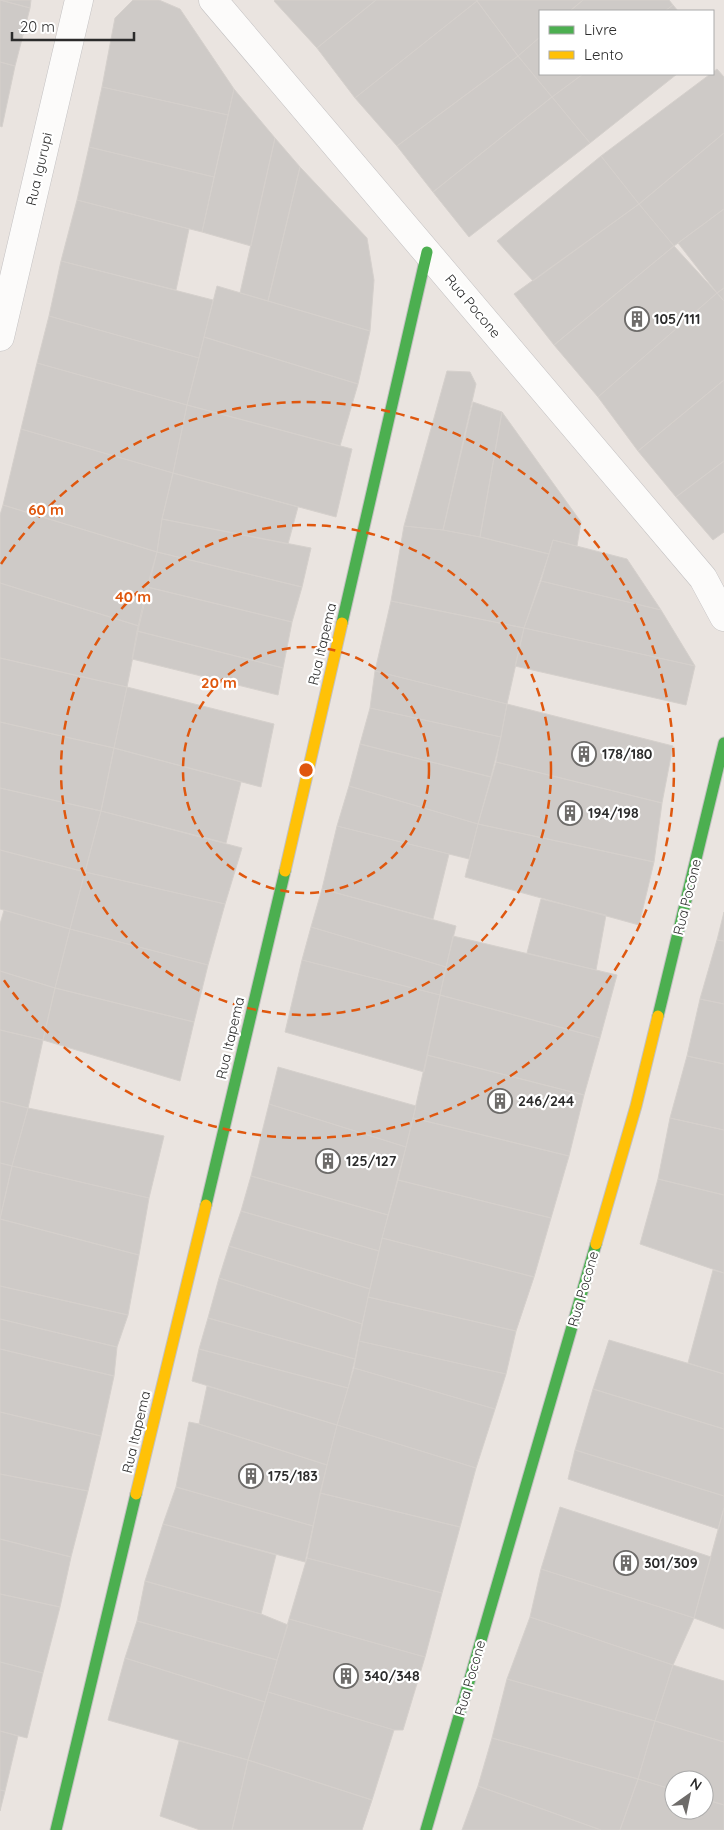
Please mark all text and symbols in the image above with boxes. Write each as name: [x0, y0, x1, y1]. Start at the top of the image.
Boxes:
scale bar: [12, 10, 135, 42]
legend: [539, 10, 714, 75]
text: 20 m: [20, 17, 55, 36]
text: Livre: [584, 20, 617, 39]
text: Lento: [584, 45, 623, 64]
street label: Rua Igurupi: [22, 131, 56, 207]
street label: Rua Pocone: [441, 270, 505, 342]
building icon: 105/111: [624, 306, 650, 332]
place label: 105/111: [654, 310, 700, 328]
text: 60 m: [28, 500, 64, 519]
text: 40 m: [115, 587, 151, 606]
street label: Rua Itapema: [304, 601, 340, 687]
text: 20 m: [201, 673, 237, 692]
building icon: 178/180: [571, 741, 597, 767]
place label: 178/180: [602, 745, 653, 763]
centre of rings: [297, 761, 315, 779]
building icon: 194/198: [557, 800, 583, 826]
place label: 194/198: [588, 804, 639, 822]
street label: Rua Pocone: [669, 857, 705, 937]
street label: Rua Itapema: [212, 995, 248, 1081]
building icon: 246/244: [487, 1088, 513, 1114]
place label: 246/244: [518, 1092, 574, 1110]
building icon: 125/127: [315, 1148, 341, 1174]
place label: 125/127: [346, 1152, 397, 1170]
street label: Rua Pocone: [564, 1249, 602, 1329]
street label: Rua Itapema: [118, 1389, 154, 1475]
building icon: 175/183: [238, 1463, 264, 1489]
place label: 175/183: [268, 1467, 318, 1485]
building icon: 301/309: [613, 1550, 639, 1576]
place label: 301/309: [644, 1554, 698, 1572]
street label: Rua Pocone: [451, 1638, 489, 1718]
building icon: 340/348: [333, 1663, 359, 1689]
place label: 340/348: [364, 1667, 420, 1685]
north arrow: [664, 1770, 714, 1820]
text: N: [687, 1774, 705, 1794]

